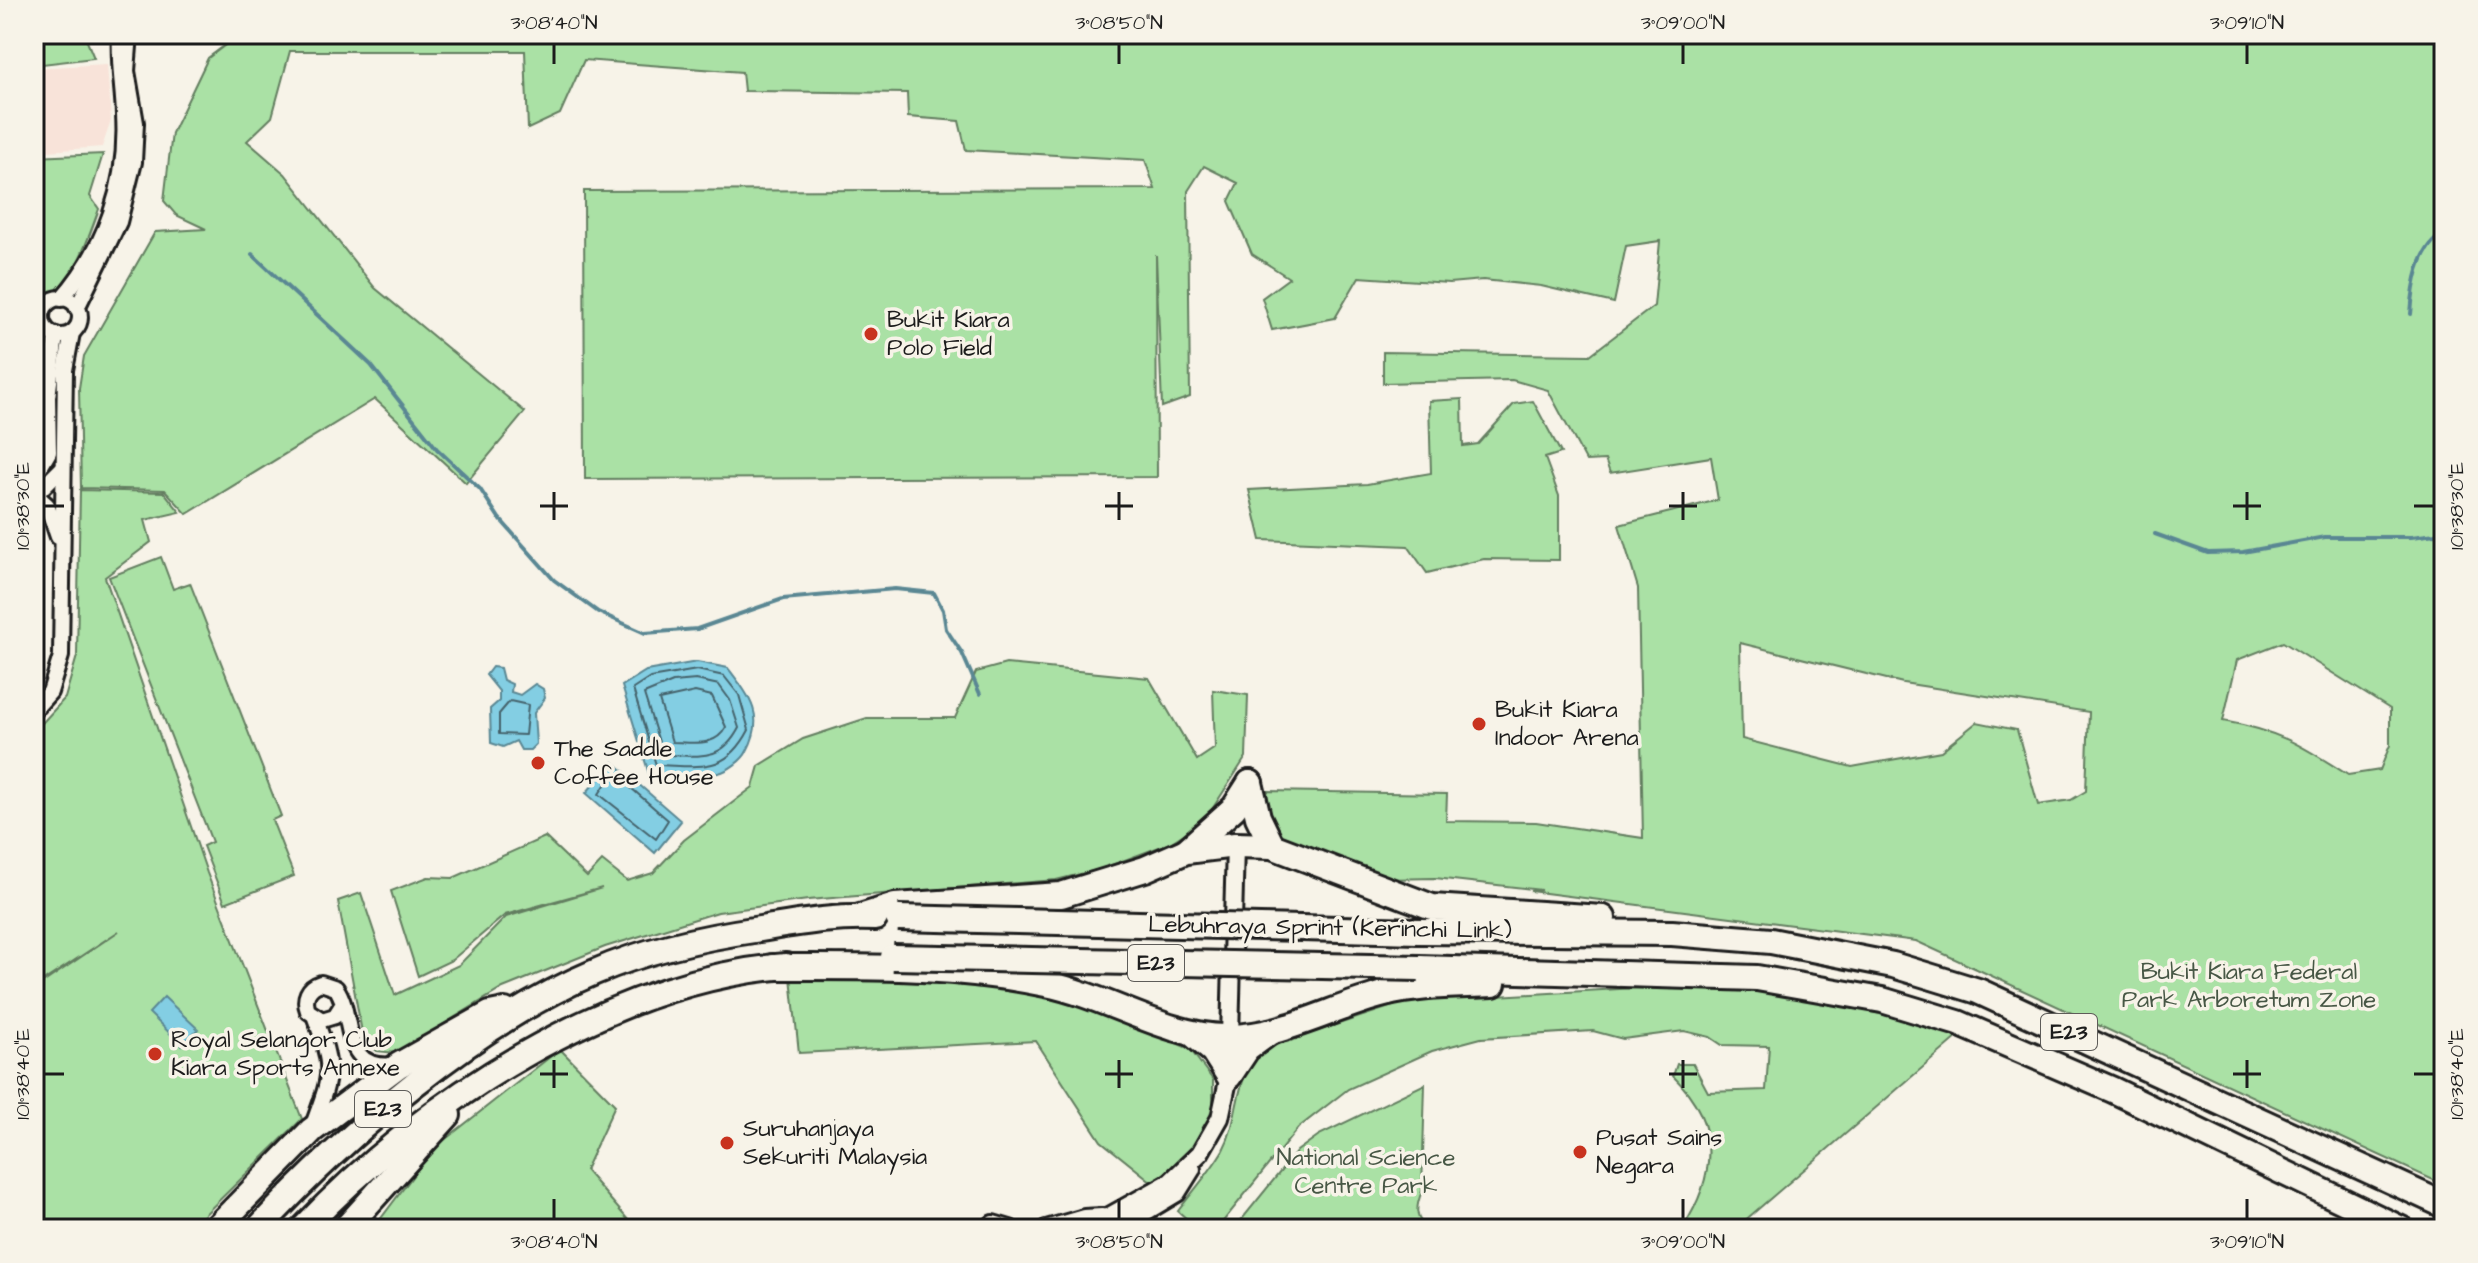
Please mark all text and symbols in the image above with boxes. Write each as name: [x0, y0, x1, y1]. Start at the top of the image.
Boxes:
text: 3°08'40"N: [511, 9, 597, 37]
text: 3°08'50"N: [1075, 9, 1163, 37]
text: 3°09'00"N: [1641, 9, 1725, 37]
text: 3°09'10"N: [2210, 9, 2284, 37]
place label: Bukit Kiara Polo Field: [887, 303, 1010, 365]
marker: Bukit Kiara Polo Field: [862, 325, 880, 343]
text: 101°38'30"E: [9, 462, 37, 550]
text: 101°38'30"E: [2443, 462, 2471, 550]
place label: Bukit Kiara Indoor Arena: [1495, 693, 1639, 755]
marker: Bukit Kiara Indoor Arena: [1470, 715, 1488, 733]
place label: The Saddle Coffee House: [554, 732, 714, 794]
marker: The Saddle Coffee House: [529, 754, 547, 772]
street label: Lebuhraya Sprint (Kerinchi Link): [1148, 908, 1512, 949]
road number: E23: [1128, 945, 1184, 981]
park label: Bukit Kiara Federal Park Arboretum Zone: [2122, 955, 2376, 1017]
road number: E23: [2041, 1014, 2097, 1050]
place label: Royal Selangor Club Kiara Sports Annexe: [171, 1023, 400, 1085]
text: 101°38'40"E: [9, 1028, 37, 1120]
text: 101°38'40"E: [2443, 1028, 2471, 1120]
marker: Royal Selangor Club Kiara Sports Annexe: [146, 1045, 164, 1063]
road number: E23: [355, 1091, 411, 1127]
place label: Suruhanjaya Sekuriti Malaysia: [743, 1112, 927, 1175]
place label: Pusat Sains Negara: [1596, 1121, 1722, 1184]
marker: Suruhanjaya Sekuriti Malaysia: [718, 1134, 736, 1152]
park label: National Science Centre Park: [1276, 1141, 1456, 1203]
marker: Pusat Sains Negara: [1571, 1143, 1589, 1161]
text: 3°08'40"N: [511, 1228, 597, 1256]
text: 3°08'50"N: [1075, 1228, 1163, 1256]
text: 3°09'00"N: [1641, 1228, 1725, 1256]
text: 3°09'10"N: [2210, 1228, 2284, 1256]

